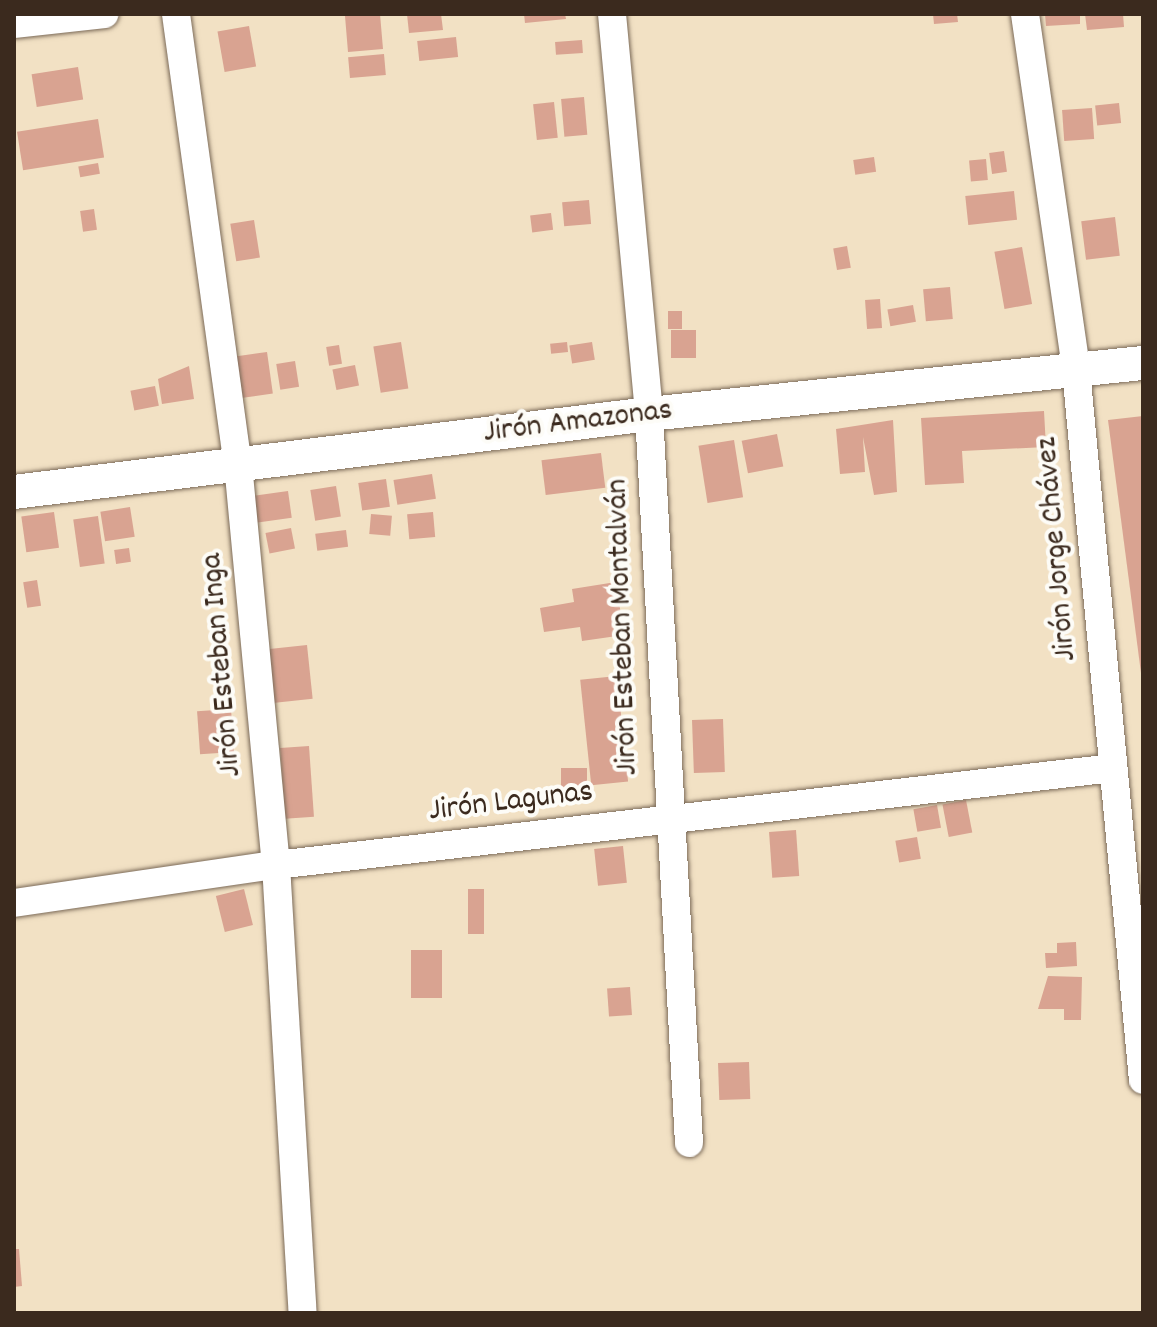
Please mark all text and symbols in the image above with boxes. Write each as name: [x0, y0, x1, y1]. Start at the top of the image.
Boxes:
street label: Jirón Amazonas: [481, 392, 675, 454]
street label: Jirón Jorge Chávez: [1029, 435, 1087, 663]
street label: Jirón Esteban Montalván: [600, 478, 648, 776]
street label: Jirón Esteban Inga: [194, 552, 252, 778]
street label: Jirón Lagunas: [427, 774, 595, 832]

